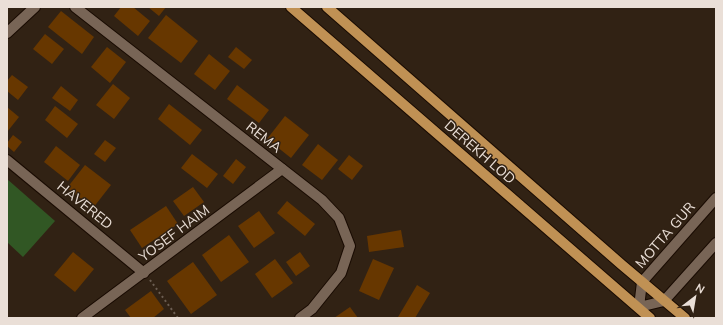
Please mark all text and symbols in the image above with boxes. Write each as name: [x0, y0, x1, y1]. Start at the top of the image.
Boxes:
street label: DEREKH LOD: [441, 116, 519, 188]
street label: REMA: [243, 118, 286, 157]
street label: HAVERED: [53, 177, 117, 233]
street label: MOTTA GUR: [631, 198, 699, 272]
street label: YOSEF HAIM: [134, 201, 213, 266]
north arrow: [675, 277, 715, 317]
text: N: [693, 280, 707, 297]

